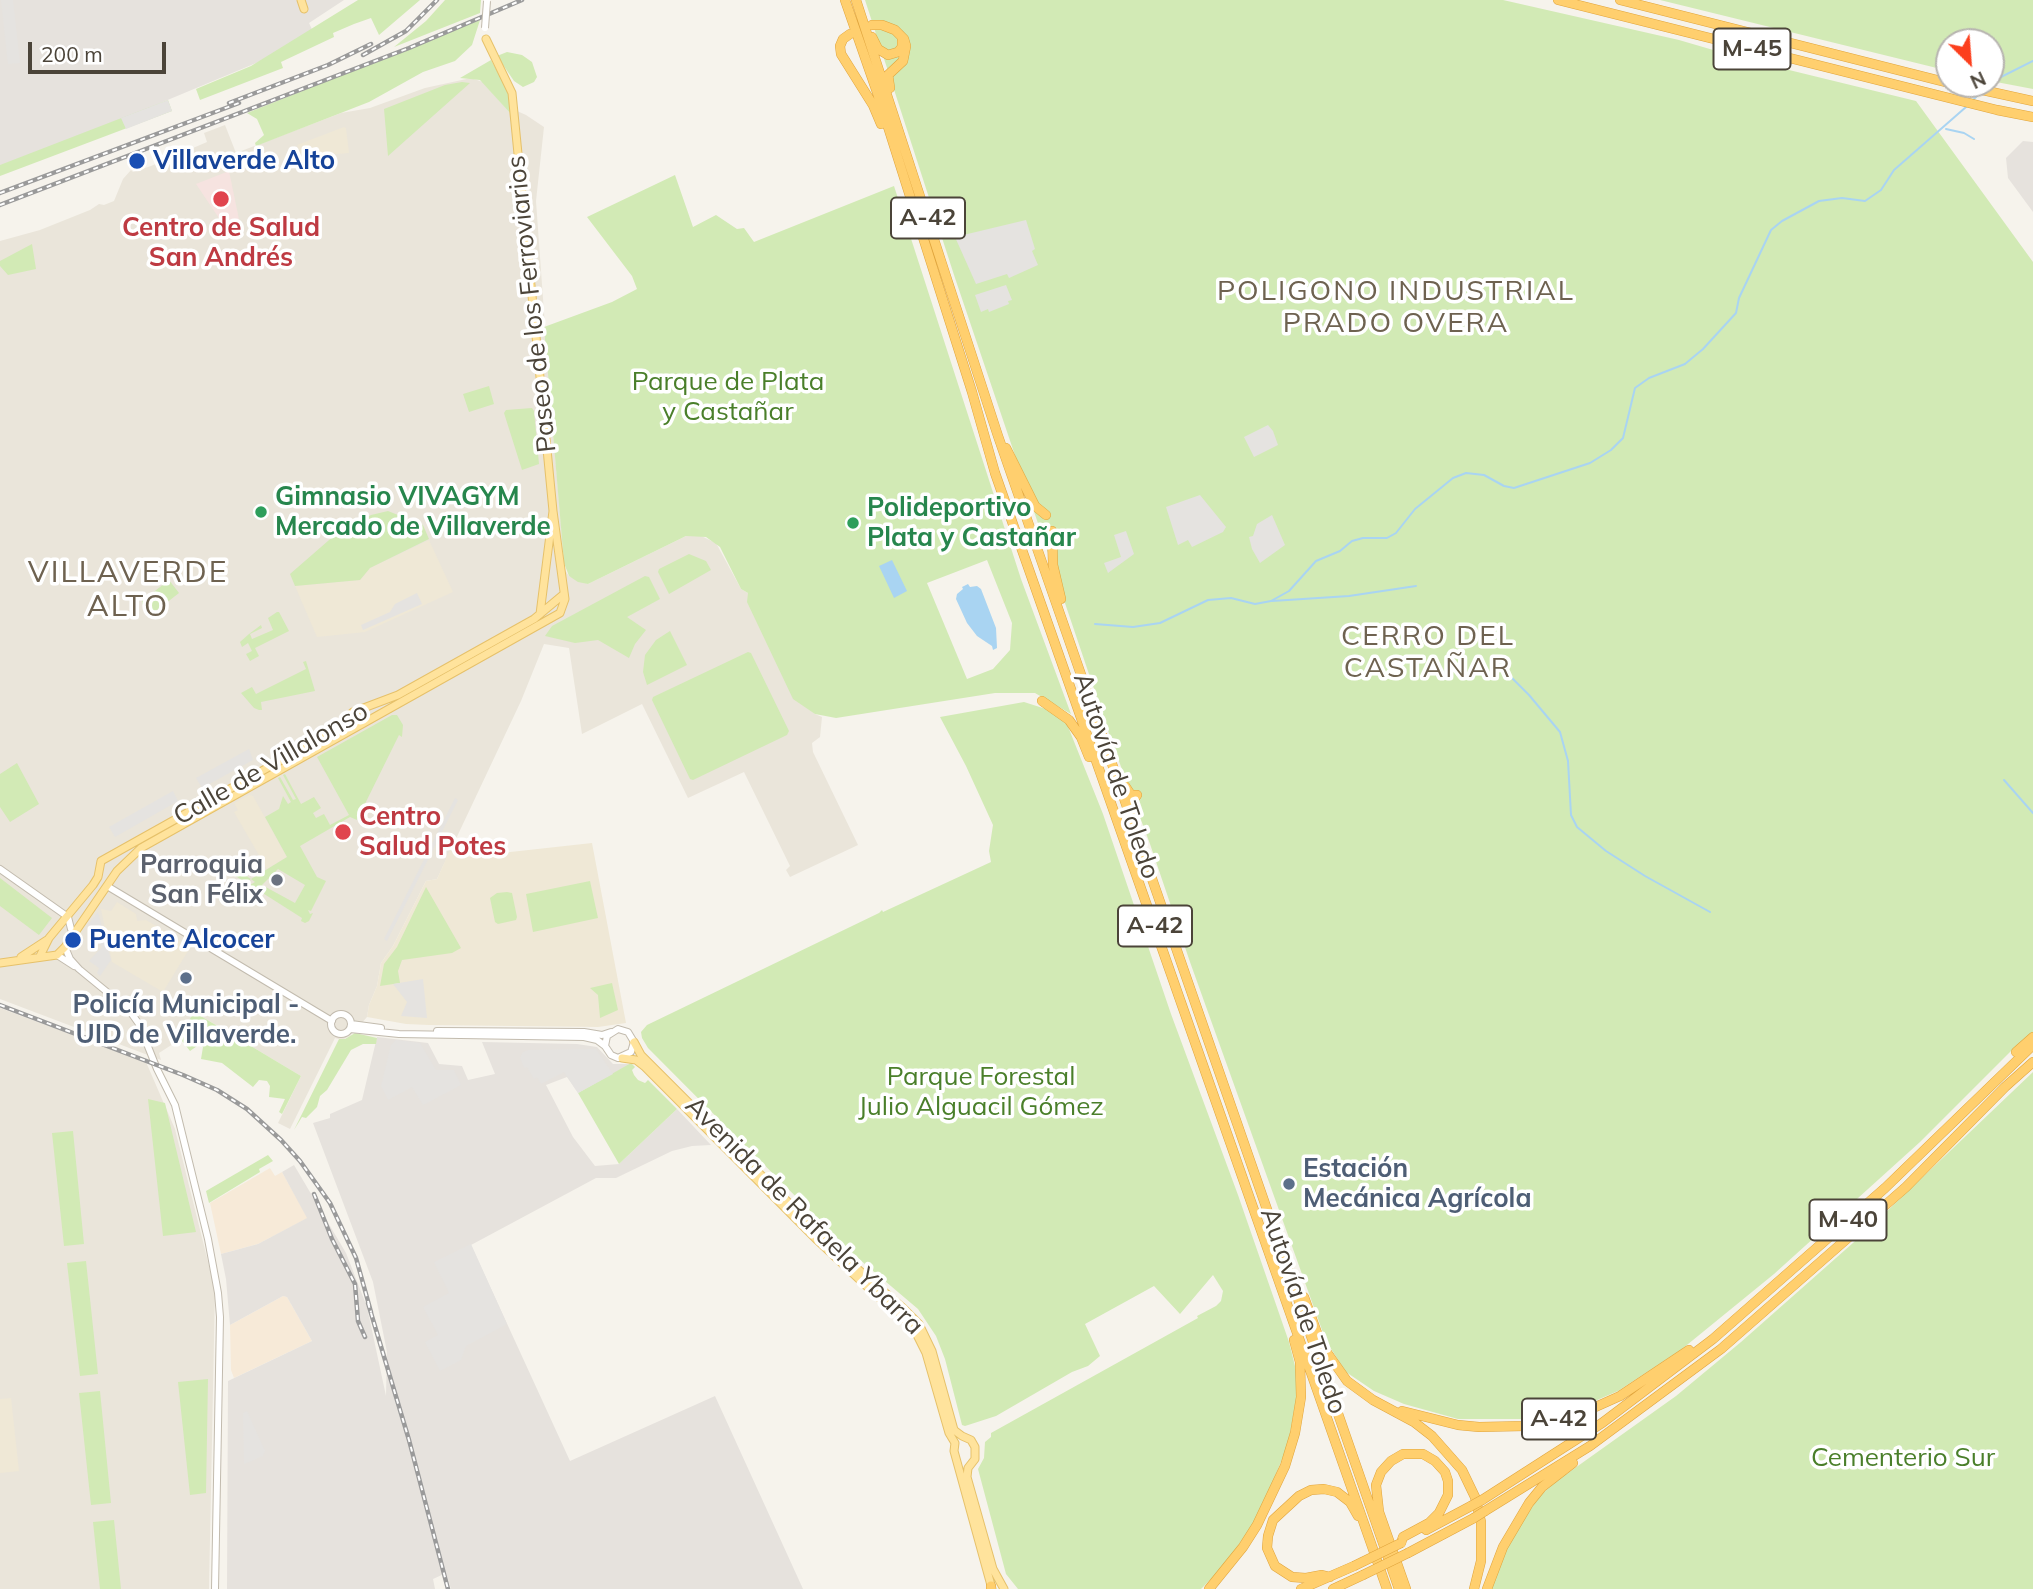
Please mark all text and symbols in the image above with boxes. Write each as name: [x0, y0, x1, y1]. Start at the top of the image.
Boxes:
scale bar: [32, 28, 170, 72]
road number: M-45: [1714, 28, 1790, 70]
north arrow: [1935, 28, 2005, 98]
text: 200 m: [41, 41, 103, 67]
text: N: [1966, 66, 1990, 94]
place label: Villaverde Alto: [153, 145, 335, 177]
marker: Villaverde Alto: [127, 151, 147, 171]
street label: Paseo de los Ferroviarios: [501, 154, 563, 454]
marker: Centro de Salud San Andrés: [211, 189, 231, 209]
road number: A-42: [891, 198, 965, 238]
place label: Centro de Salud San Andrés: [122, 212, 320, 274]
district label: POLIGONO INDUSTRIAL PRADO OVERA: [1219, 275, 1573, 341]
park label: Parque de Plata y Castañar: [632, 366, 824, 428]
place label: Gimnasio VIVAGYM Mercado de Villaverde: [275, 481, 551, 542]
place label: Polideportivo Plata y Castañar: [867, 492, 1076, 554]
marker: Gimnasio VIVAGYM Mercado de Villaverde: [253, 504, 269, 520]
marker: Polideportivo Plata y Castañar: [845, 515, 861, 531]
district label: VILLAVERDE ALTO: [29, 555, 227, 626]
district label: CERRO DEL CASTAÑAR: [1342, 620, 1514, 686]
street label: Autovía de Toledo: [1066, 669, 1166, 883]
street label: Calle de Villalonso: [168, 696, 374, 832]
place label: Centro Salud Potes: [359, 801, 506, 862]
marker: Centro Salud Potes: [333, 822, 353, 842]
place label: Parroquia San Félix: [140, 849, 263, 910]
marker: Parroquia San Félix: [269, 872, 285, 888]
road number: A-42: [1118, 906, 1192, 946]
place label: Puente Alcocer: [89, 924, 274, 956]
marker: Puente Alcocer: [63, 930, 83, 950]
marker: Policía Municipal - UID de Villaverde.: [178, 970, 194, 986]
place label: Policía Municipal - UID de Villaverde.: [73, 989, 299, 1050]
park label: Parque Forestal Julio Alguacil Gómez: [858, 1061, 1104, 1122]
street label: Avenida de Rafaela Ybarra: [678, 1090, 930, 1342]
place label: Estación Mecánica Agrícola: [1303, 1153, 1532, 1214]
marker: Estación Mecánica Agrícola: [1281, 1176, 1297, 1192]
road number: M-40: [1810, 1200, 1886, 1240]
street label: Autovía de Toledo: [1253, 1204, 1353, 1418]
road number: A-42: [1522, 1399, 1596, 1440]
park label: Cementerio Sur: [1811, 1442, 1995, 1474]

